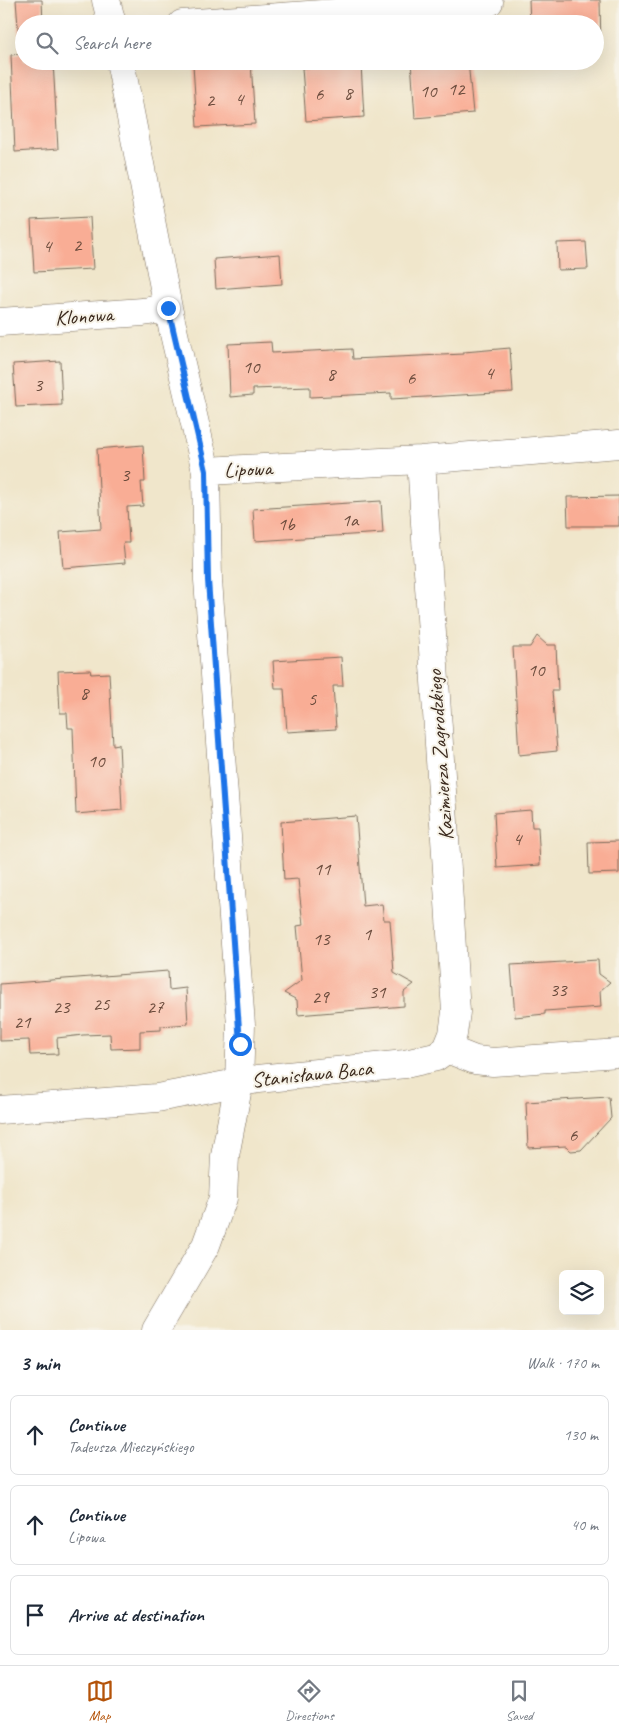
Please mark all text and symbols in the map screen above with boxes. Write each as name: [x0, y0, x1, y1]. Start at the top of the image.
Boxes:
search box: [15, 15, 604, 70]
icon: search: [33, 29, 61, 57]
text: Search here: [73, 31, 150, 55]
house number: 12: [447, 77, 466, 101]
house number: 10: [419, 79, 438, 103]
house number: 8: [344, 81, 355, 105]
house number: 6: [315, 82, 325, 106]
house number: 4: [235, 87, 246, 111]
house number: 2: [206, 88, 216, 112]
house number: 2: [73, 233, 83, 257]
house number: 4: [43, 234, 54, 258]
route end: [157, 297, 180, 320]
street label: Klonowa: [54, 301, 116, 331]
house number: 10: [242, 355, 261, 379]
house number: 4: [485, 361, 496, 385]
house number: 8: [327, 362, 338, 386]
house number: 6: [407, 366, 417, 390]
house number: 3: [34, 373, 44, 397]
street label: Lipowa: [223, 455, 275, 483]
house number: 3: [121, 463, 131, 487]
house number: 1a: [342, 508, 360, 532]
house number: 1b: [278, 512, 296, 536]
house number: 10: [527, 658, 546, 682]
street label: Kazimierza Zagrodzkiego: [421, 667, 459, 841]
house number: 8: [80, 681, 91, 705]
house number: 5: [308, 687, 318, 711]
house number: 10: [87, 749, 106, 773]
house number: 4: [513, 827, 524, 851]
house number: 11: [313, 857, 332, 881]
house number: 1: [363, 922, 373, 946]
house number: 13: [312, 927, 331, 951]
house number: 33: [549, 978, 568, 1002]
house number: 31: [368, 980, 387, 1004]
house number: 29: [311, 985, 330, 1009]
house number: 25: [92, 992, 111, 1016]
house number: 23: [52, 995, 71, 1019]
house number: 27: [146, 995, 165, 1019]
house number: 21: [13, 1010, 32, 1034]
route start: [229, 1033, 252, 1056]
street label: Stanisława Baca: [250, 1055, 376, 1093]
house number: 6: [569, 1123, 579, 1147]
map controls: [559, 1270, 604, 1315]
button: layers: [559, 1270, 604, 1315]
text: 3 min: [20, 1350, 60, 1376]
text: Walk · 170 m: [527, 1353, 599, 1373]
text: Continue: [68, 1413, 125, 1437]
icon: ahead: [21, 1421, 49, 1449]
text: 130 m: [564, 1425, 598, 1445]
text: Tadeusza Mieczyńskiego: [68, 1437, 194, 1457]
text: Continue: [68, 1503, 125, 1527]
icon: ahead: [21, 1511, 49, 1539]
text: 40 m: [571, 1515, 598, 1535]
text: Lipowa: [68, 1527, 105, 1547]
icon: arrive: [21, 1601, 49, 1629]
text: Arrive at destination: [68, 1603, 204, 1627]
tab: Map: [86, 1677, 114, 1724]
tab: Directions: [285, 1677, 334, 1724]
tab: Saved: [505, 1677, 533, 1724]

